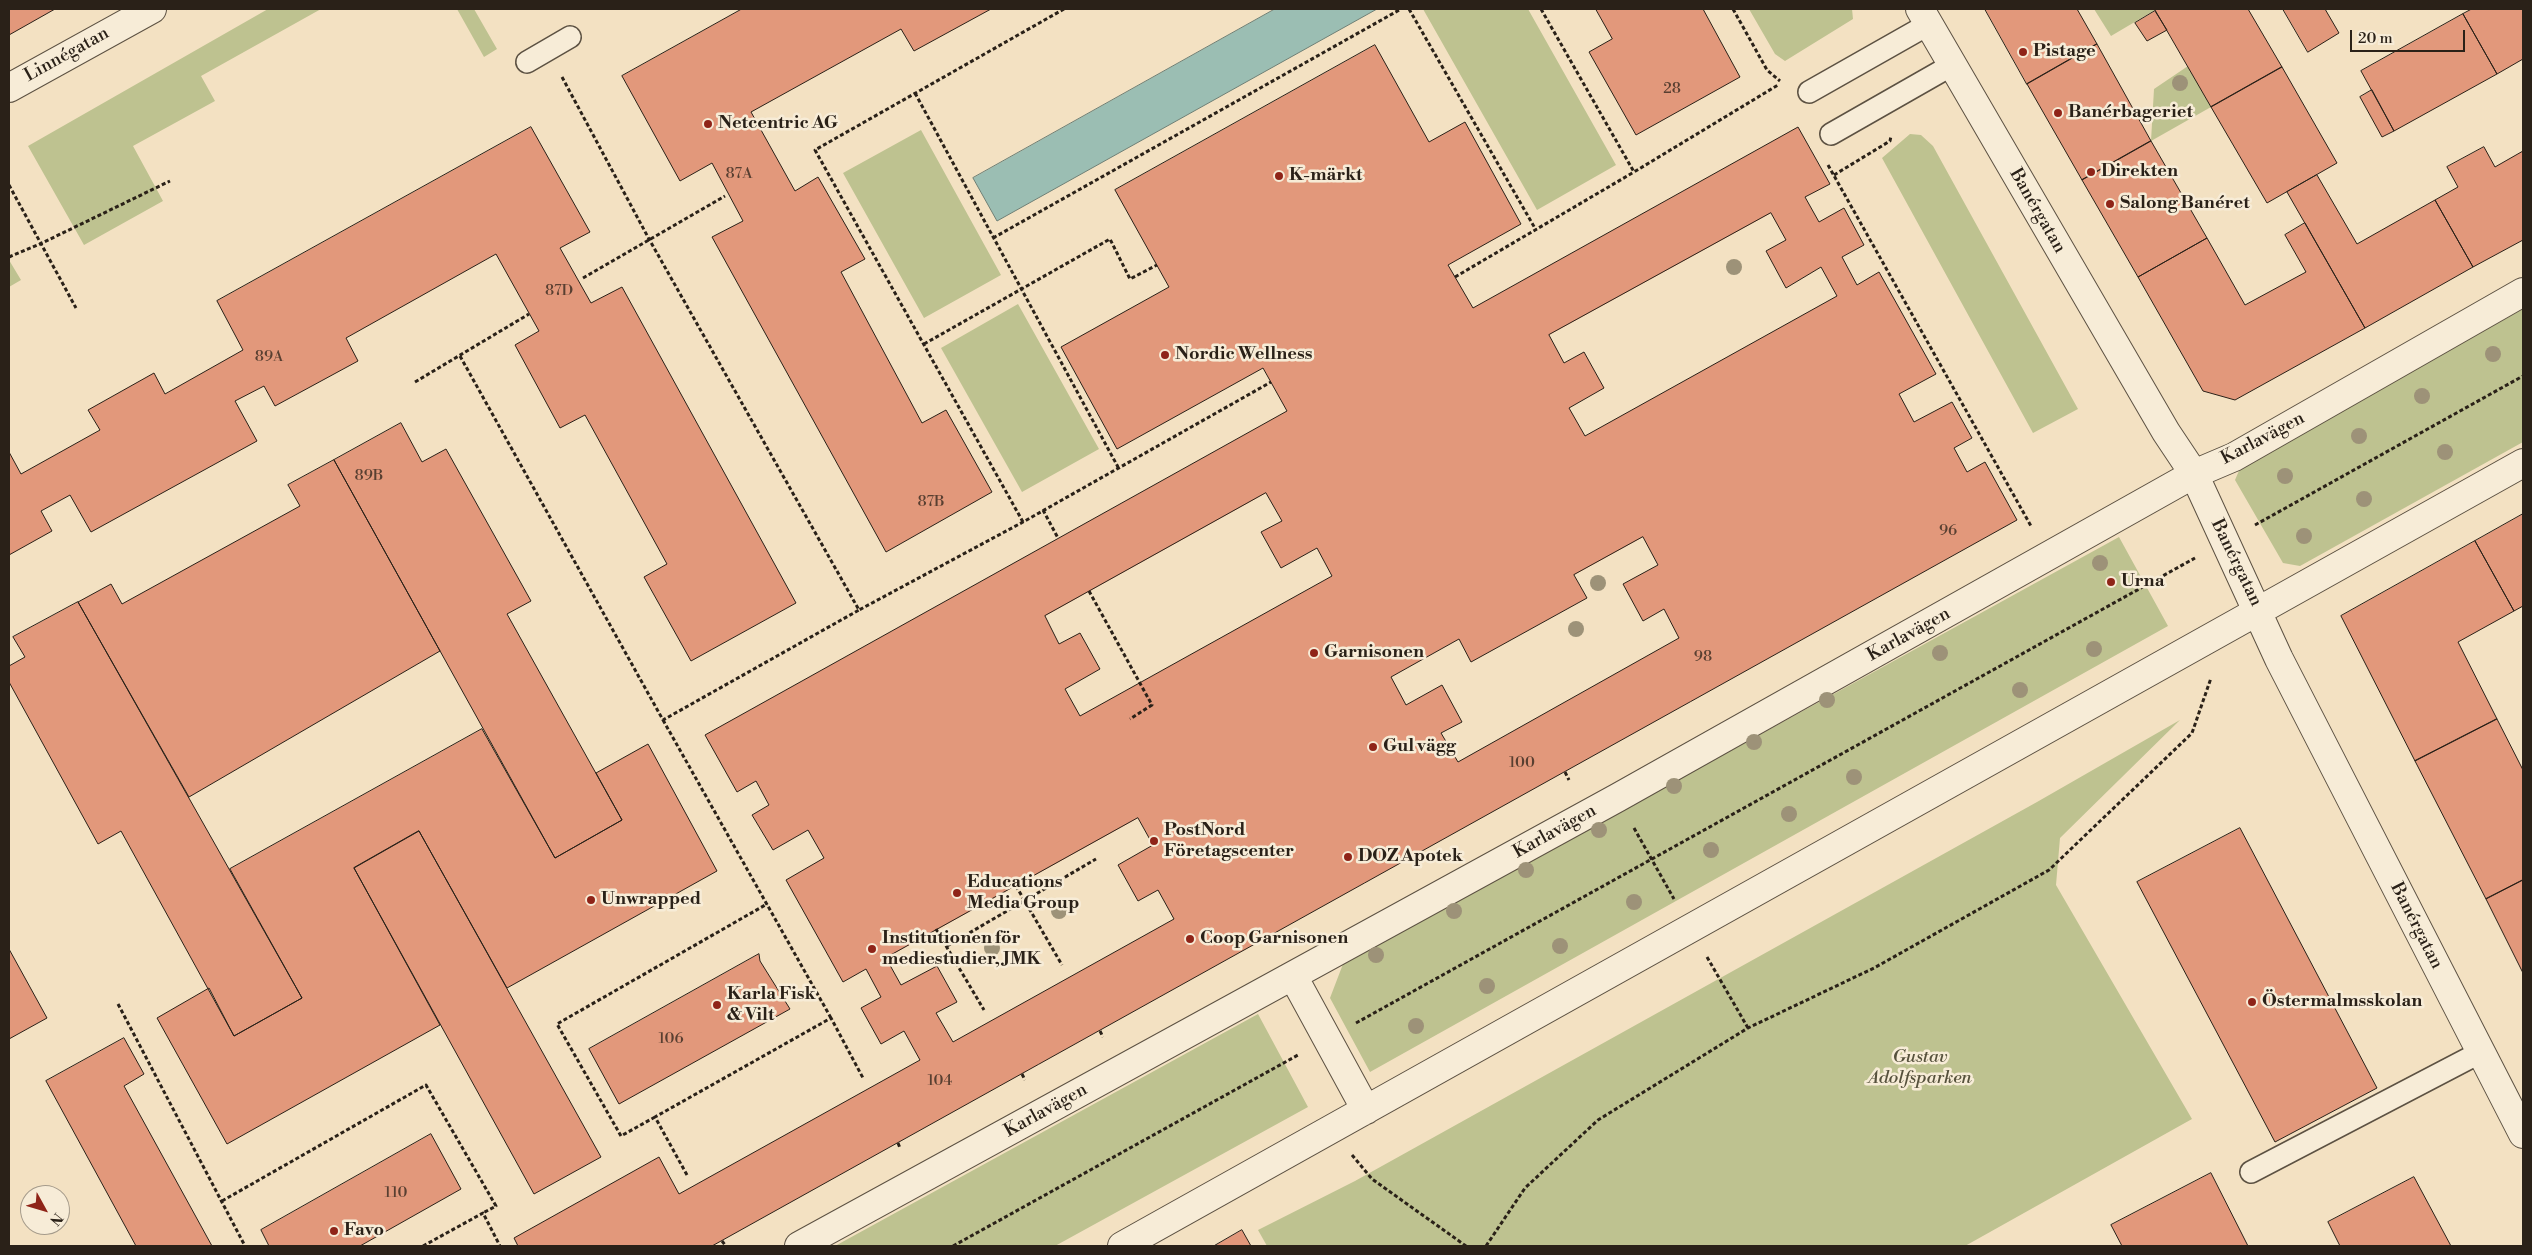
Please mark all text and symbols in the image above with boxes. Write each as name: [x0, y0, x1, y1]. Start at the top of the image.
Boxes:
scale bar: [2352, 20, 2467, 52]
street label: Linnégatan: [21, 23, 113, 87]
text: 20 m: [2358, 29, 2393, 48]
place label: Pistage: [2033, 41, 2096, 63]
marker: Pistage: [2017, 46, 2029, 58]
house number: 28: [1663, 80, 1681, 98]
place label: Banérbageriet: [2068, 102, 2193, 124]
marker: Banérbageriet: [2052, 107, 2064, 119]
place label: Netcentric AG: [718, 113, 838, 135]
marker: Netcentric AG: [702, 118, 714, 130]
place label: Direkten: [2101, 161, 2178, 183]
house number: 87A: [726, 165, 752, 183]
place label: K-märkt: [1289, 165, 1362, 187]
street label: Banérgatan: [2004, 165, 2070, 257]
marker: Direkten: [2085, 166, 2097, 178]
marker: K-märkt: [1273, 170, 1285, 182]
place label: Salong Banéret: [2120, 193, 2250, 215]
marker: Salong Banéret: [2104, 198, 2116, 210]
house number: 87D: [545, 282, 573, 300]
place label: Nordic Wellness: [1175, 344, 1312, 366]
house number: 89A: [255, 348, 283, 366]
marker: Nordic Wellness: [1159, 349, 1171, 361]
street label: Karlavägen: [2217, 408, 2309, 470]
house number: 89B: [355, 467, 383, 485]
house number: 87B: [917, 493, 945, 511]
street label: Banérgatan: [2206, 516, 2266, 610]
house number: 96: [1939, 522, 1957, 540]
place label: Urna: [2121, 571, 2164, 593]
marker: Urna: [2105, 576, 2117, 588]
street label: Karlavägen: [1864, 603, 1954, 667]
place label: Garnisonen: [1324, 642, 1424, 664]
marker: Garnisonen: [1308, 647, 1320, 659]
house number: 98: [1694, 648, 1712, 666]
place label: Gul vägg: [1383, 736, 1456, 758]
marker: Gul vägg: [1367, 741, 1379, 753]
house number: 100: [1509, 754, 1535, 772]
street label: Karlavägen: [1510, 800, 1600, 864]
place label: PostNord Företagscenter: [1164, 820, 1294, 862]
marker: PostNord Företagscenter: [1148, 835, 1160, 847]
place label: DOZ Apotek: [1358, 846, 1463, 868]
marker: DOZ Apotek: [1342, 851, 1354, 863]
place label: Educations Media Group: [967, 872, 1079, 914]
street label: Banérgatan: [2385, 879, 2447, 973]
marker: Educations Media Group: [951, 887, 963, 899]
place label: Unwrapped: [601, 889, 701, 911]
marker: Unwrapped: [585, 894, 597, 906]
place label: Institutionen för mediestudier, JMK: [882, 928, 1041, 971]
place label: Coop Garnisonen: [1200, 928, 1348, 950]
marker: Coop Garnisonen: [1184, 933, 1196, 945]
marker: Institutionen för mediestudier, JMK: [866, 943, 878, 955]
place label: Karla Fisk & Vilt: [727, 984, 816, 1026]
place label: Östermalmsskolan: [2262, 991, 2422, 1013]
marker: Östermalmsskolan: [2246, 996, 2258, 1008]
marker: Karla Fisk & Vilt: [711, 999, 723, 1011]
house number: 106: [658, 1030, 684, 1048]
park label: Gustav Adolfsparken: [1868, 1047, 1972, 1090]
house number: 104: [928, 1072, 952, 1090]
street label: Karlavägen: [1001, 1079, 1091, 1143]
house number: 110: [385, 1184, 407, 1202]
north arrow: [20, 1185, 70, 1235]
text: N: [45, 1209, 66, 1229]
place label: Favo: [344, 1220, 384, 1242]
marker: Favo: [328, 1225, 340, 1237]

